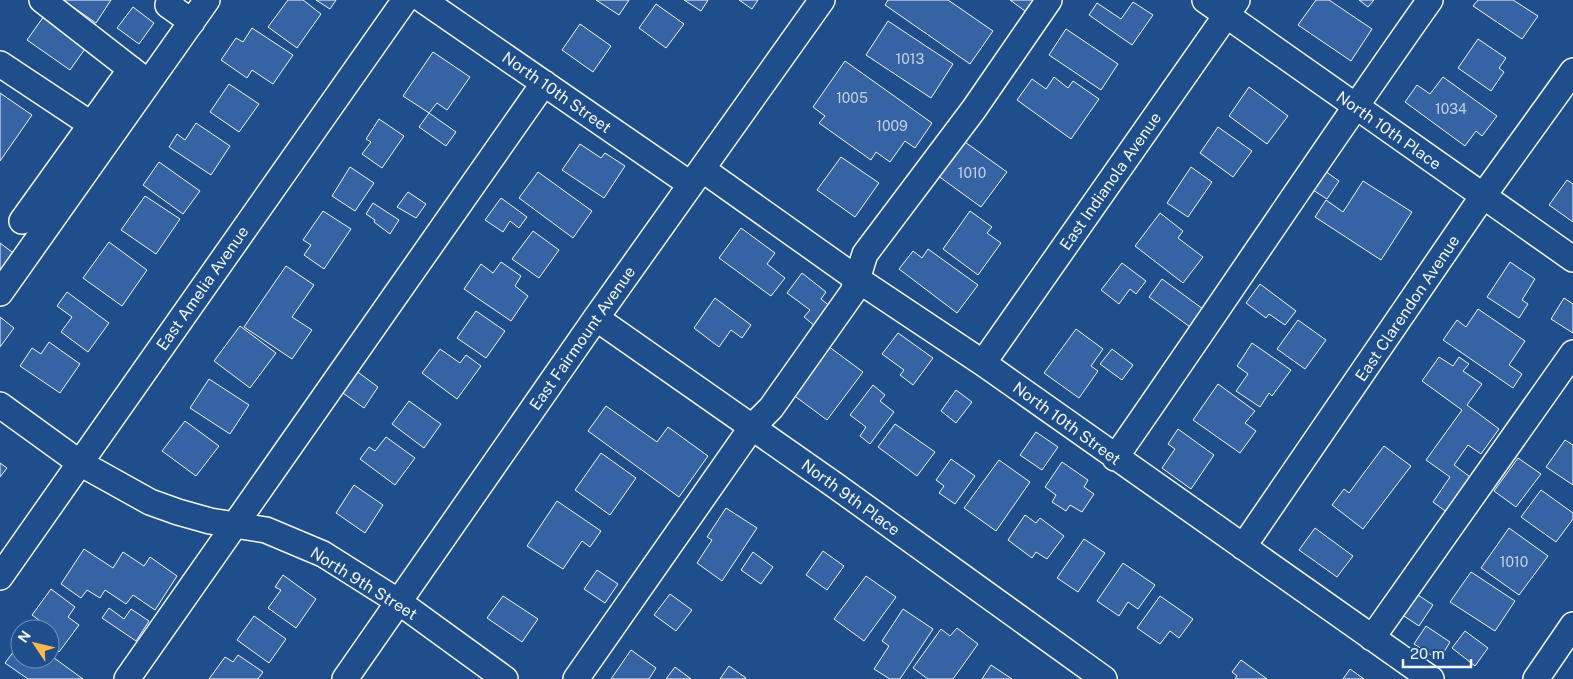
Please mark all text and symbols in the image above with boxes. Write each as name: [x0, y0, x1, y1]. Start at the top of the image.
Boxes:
street label: North 10th Street: [499, 48, 615, 137]
house number: 1013: [896, 51, 925, 67]
street label: North 10th Place: [1333, 87, 1445, 174]
house number: 1005: [836, 90, 868, 106]
house number: 1034: [1435, 101, 1467, 117]
street label: East Indianola Avenue: [1056, 109, 1165, 254]
house number: 1009: [876, 118, 908, 134]
house number: 1010: [958, 165, 986, 181]
street label: East Amelia Avenue: [152, 223, 252, 354]
street label: East Clarendon Avenue: [1351, 232, 1463, 385]
street label: East Fairmount Avenue: [525, 263, 639, 414]
street label: North 10th Street: [1009, 378, 1124, 469]
street label: North 9th Place: [798, 455, 904, 540]
street label: North 9th Street: [307, 543, 421, 624]
house number: 1010: [1500, 554, 1528, 570]
north arrow: [10, 619, 60, 669]
text: N: [15, 627, 34, 646]
scale bar: [1403, 636, 1470, 668]
text: 20 m: [1410, 645, 1445, 662]

